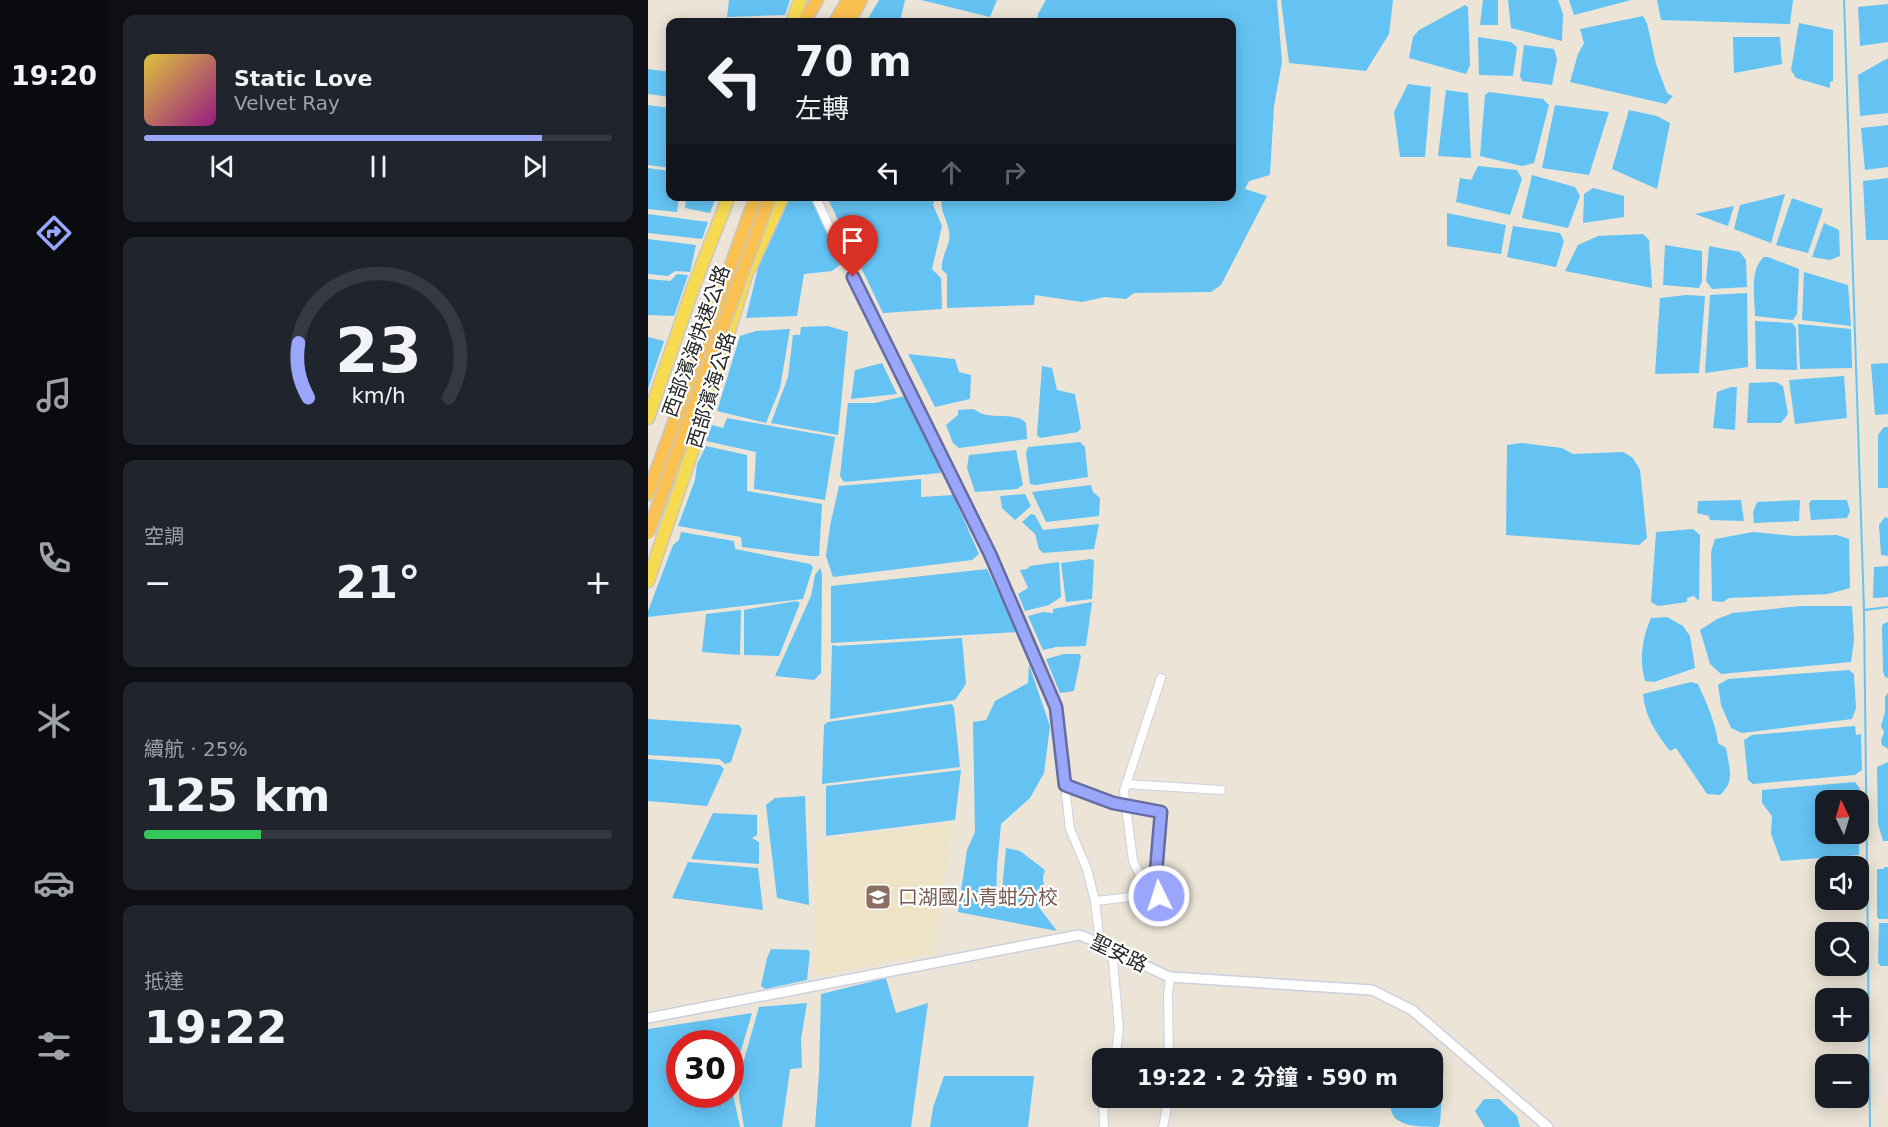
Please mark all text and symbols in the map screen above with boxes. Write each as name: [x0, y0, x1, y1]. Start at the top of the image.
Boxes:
text: 70 m: [795, 37, 912, 86]
icon: left: [696, 42, 774, 120]
text: 19:20: [11, 60, 97, 91]
text: Static Love: [234, 66, 372, 91]
text: Velvet Ray: [234, 91, 340, 115]
text: 左轉: [795, 93, 849, 124]
icon: previous: [206, 150, 239, 183]
icon: pause: [362, 150, 395, 183]
icon: next: [518, 150, 551, 183]
icon: left: [872, 156, 905, 189]
icon: ahead: [935, 156, 968, 189]
icon: right: [998, 156, 1031, 189]
icon: directions: [33, 212, 75, 254]
pin: [827, 215, 878, 277]
icon: arrive: [836, 224, 869, 257]
street label: 西部濱海快速公路: [657, 262, 735, 420]
text: 23: [335, 314, 421, 387]
street label: 西部濱海公路: [682, 329, 740, 451]
icon: music: [33, 374, 75, 416]
text: km/h: [351, 384, 405, 409]
text: 空調: [144, 524, 184, 548]
icon: phone: [33, 537, 75, 579]
text: 21°: [335, 556, 421, 609]
text: −: [144, 563, 172, 602]
text: +: [584, 563, 612, 602]
icon: climate: [33, 700, 75, 742]
text: 續航 · 25%: [144, 737, 248, 761]
text: 125 km: [144, 769, 330, 822]
north arrow: [1815, 790, 1869, 844]
map controls: [1815, 790, 1869, 1108]
button: sound: [1815, 856, 1869, 910]
icon: car: [33, 862, 75, 904]
position arrow: [1127, 864, 1191, 928]
school or university icon: 口湖國小青蚶分校: [863, 882, 893, 912]
place label: 口湖國小青蚶分校: [898, 885, 1058, 909]
button: search: [1815, 922, 1869, 976]
street label: 聖安路: [1087, 929, 1151, 977]
text: 抵達: [144, 969, 184, 993]
button: +: [1815, 988, 1869, 1042]
text: 19:22: [144, 1001, 287, 1054]
icon: filters: [33, 1025, 75, 1067]
speed limit sign: 30: [666, 1030, 744, 1108]
button: −: [1815, 1054, 1869, 1108]
text: 19:22 · 2 分鐘 · 590 m: [1137, 1065, 1398, 1090]

